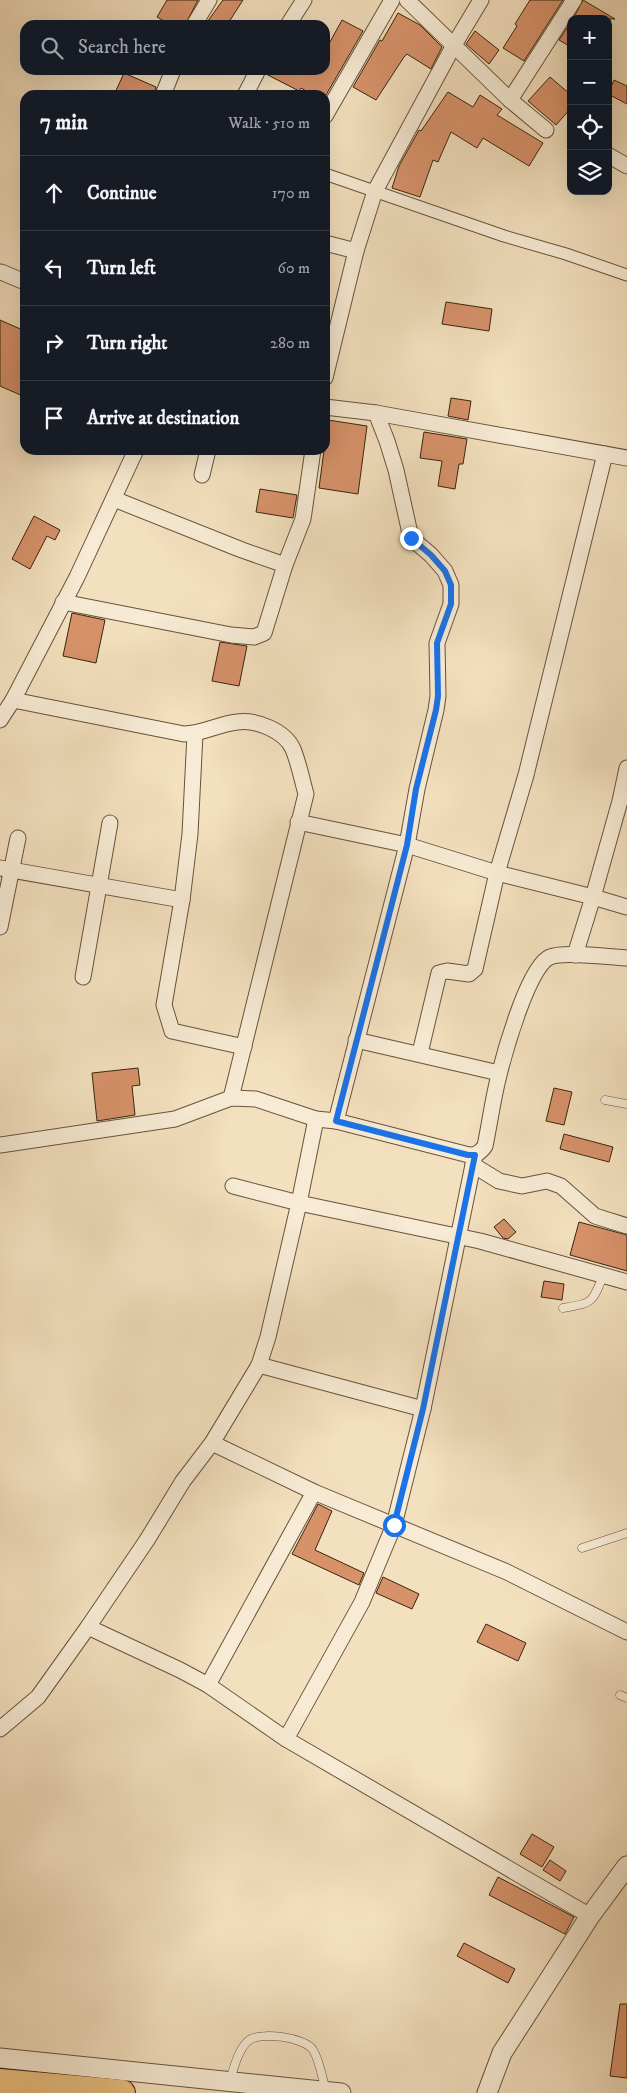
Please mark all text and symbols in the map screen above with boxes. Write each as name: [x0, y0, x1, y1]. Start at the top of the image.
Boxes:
map controls: [567, 15, 612, 195]
button: +: [567, 15, 612, 60]
search box: [20, 20, 330, 75]
icon: search: [38, 34, 66, 62]
text: Search here: [78, 36, 166, 59]
button: −: [567, 60, 612, 105]
button: locate: [567, 105, 612, 150]
text: 7 min: [40, 110, 88, 136]
text: Walk · 510 m: [228, 113, 310, 133]
button: layers: [567, 150, 612, 195]
icon: ahead: [40, 179, 68, 207]
text: Continue: [87, 182, 157, 205]
text: 170 m: [272, 183, 310, 203]
icon: left: [40, 254, 68, 282]
text: Turn left: [87, 257, 156, 280]
text: 60 m: [278, 258, 310, 278]
icon: right: [40, 329, 68, 357]
text: Turn right: [87, 332, 167, 355]
text: 280 m: [270, 333, 310, 353]
icon: arrive: [40, 404, 68, 432]
text: Arrive at destination: [87, 407, 239, 430]
route end: [400, 527, 423, 550]
route start: [383, 1514, 406, 1537]

